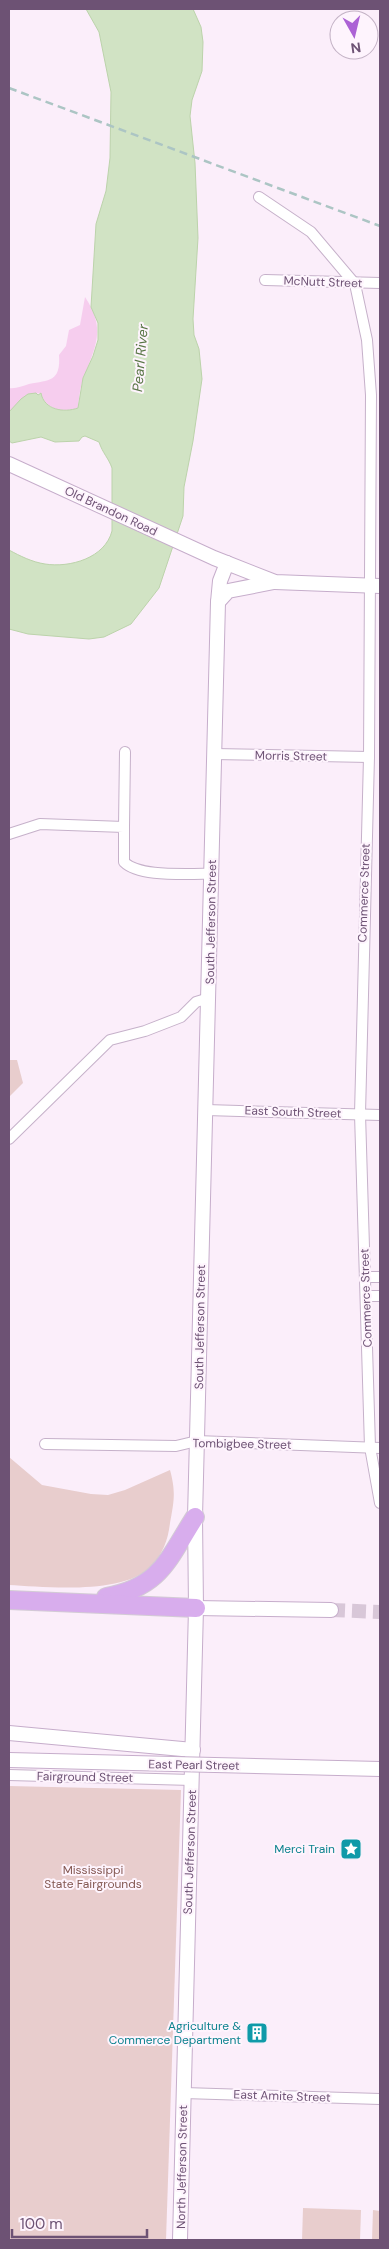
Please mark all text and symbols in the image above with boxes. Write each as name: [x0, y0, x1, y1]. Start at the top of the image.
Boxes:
north arrow: [329, 10, 379, 60]
text: N: [349, 38, 362, 57]
street label: McNutt Street: [283, 273, 363, 291]
water label: Pearl River: [128, 323, 152, 393]
street label: Old Brandon Road: [62, 483, 160, 539]
street label: Morris Street: [255, 747, 328, 765]
street label: Commerce Street: [354, 843, 374, 943]
street label: South Jefferson Street: [202, 859, 220, 985]
street label: East South Street: [244, 1102, 342, 1122]
street label: Commerce Street: [356, 1248, 376, 1348]
street label: South Jefferson Street: [191, 1264, 209, 1390]
street label: Tombigbee Street: [192, 1435, 292, 1453]
street label: East Pearl Street: [148, 1756, 240, 1774]
street label: Fairground Street: [37, 1768, 134, 1786]
street label: South Jefferson Street: [180, 1789, 200, 1915]
place icon: Merci Train: [339, 1837, 363, 1861]
place label: Merci Train: [274, 1841, 335, 1857]
park label: Mississippi State Fairgrounds: [44, 1862, 142, 1892]
place label: Agriculture & Commerce Department: [109, 2018, 241, 2048]
building icon: Agriculture & Commerce Department: [245, 2021, 269, 2045]
street label: East Amite Street: [233, 2086, 331, 2106]
street label: North Jefferson Street: [173, 2105, 191, 2229]
scale bar: [12, 2206, 148, 2238]
text: 100 m: [20, 2214, 63, 2234]

